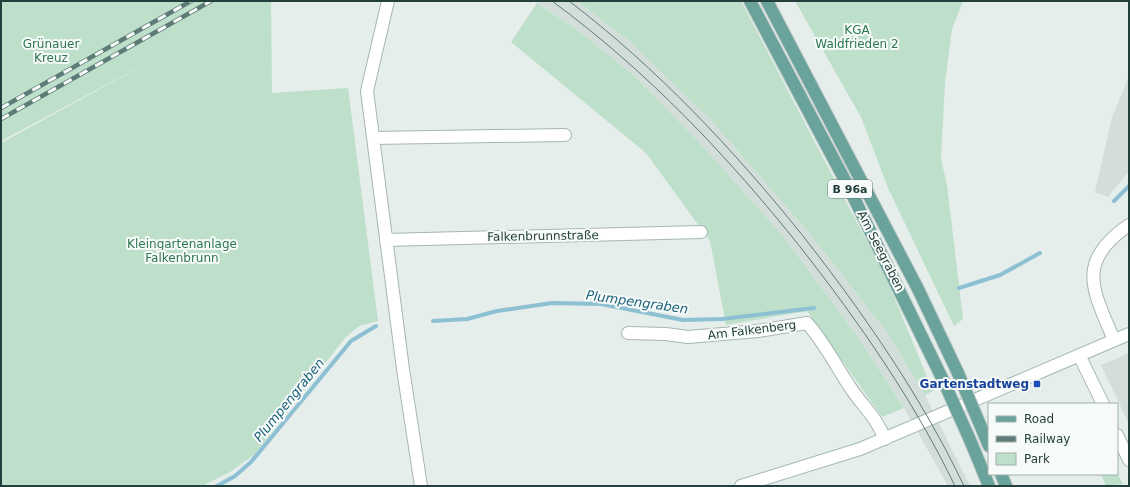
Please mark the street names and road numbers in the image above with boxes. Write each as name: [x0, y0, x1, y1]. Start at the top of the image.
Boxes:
road number: B 96a: [828, 180, 872, 198]
street label: Am Seegraben: [855, 208, 907, 294]
street label: Falkenbrunnstraße: [487, 228, 599, 244]
street label: Am Falkenberg: [707, 318, 797, 342]

